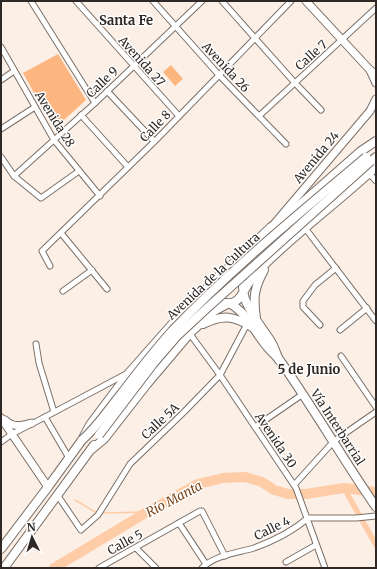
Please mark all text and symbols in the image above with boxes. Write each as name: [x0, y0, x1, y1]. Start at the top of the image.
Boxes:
district label: Santa Fe: [99, 12, 153, 29]
street label: Avenida 27: [115, 32, 169, 89]
street label: Calle 7: [292, 37, 330, 73]
street label: Avenida 26: [198, 38, 253, 95]
street label: Calle 9: [83, 63, 121, 101]
street label: Avenida 28: [31, 87, 78, 150]
street label: Calle 8: [136, 107, 174, 145]
street label: Avenida 24: [289, 127, 342, 187]
street label: Avenida de la Cultura: [163, 229, 263, 323]
district label: 5 de Junio: [278, 361, 341, 378]
street label: Vía Interbarrial: [307, 385, 368, 468]
street label: Calle 5A: [138, 399, 182, 442]
street label: Avenida 30: [251, 409, 300, 471]
water label: Río Manta: [143, 477, 205, 521]
street label: Calle 4: [251, 513, 293, 543]
north arrow: [12, 517, 52, 557]
text: N: [26, 520, 36, 534]
street label: Calle 5: [105, 526, 145, 558]

